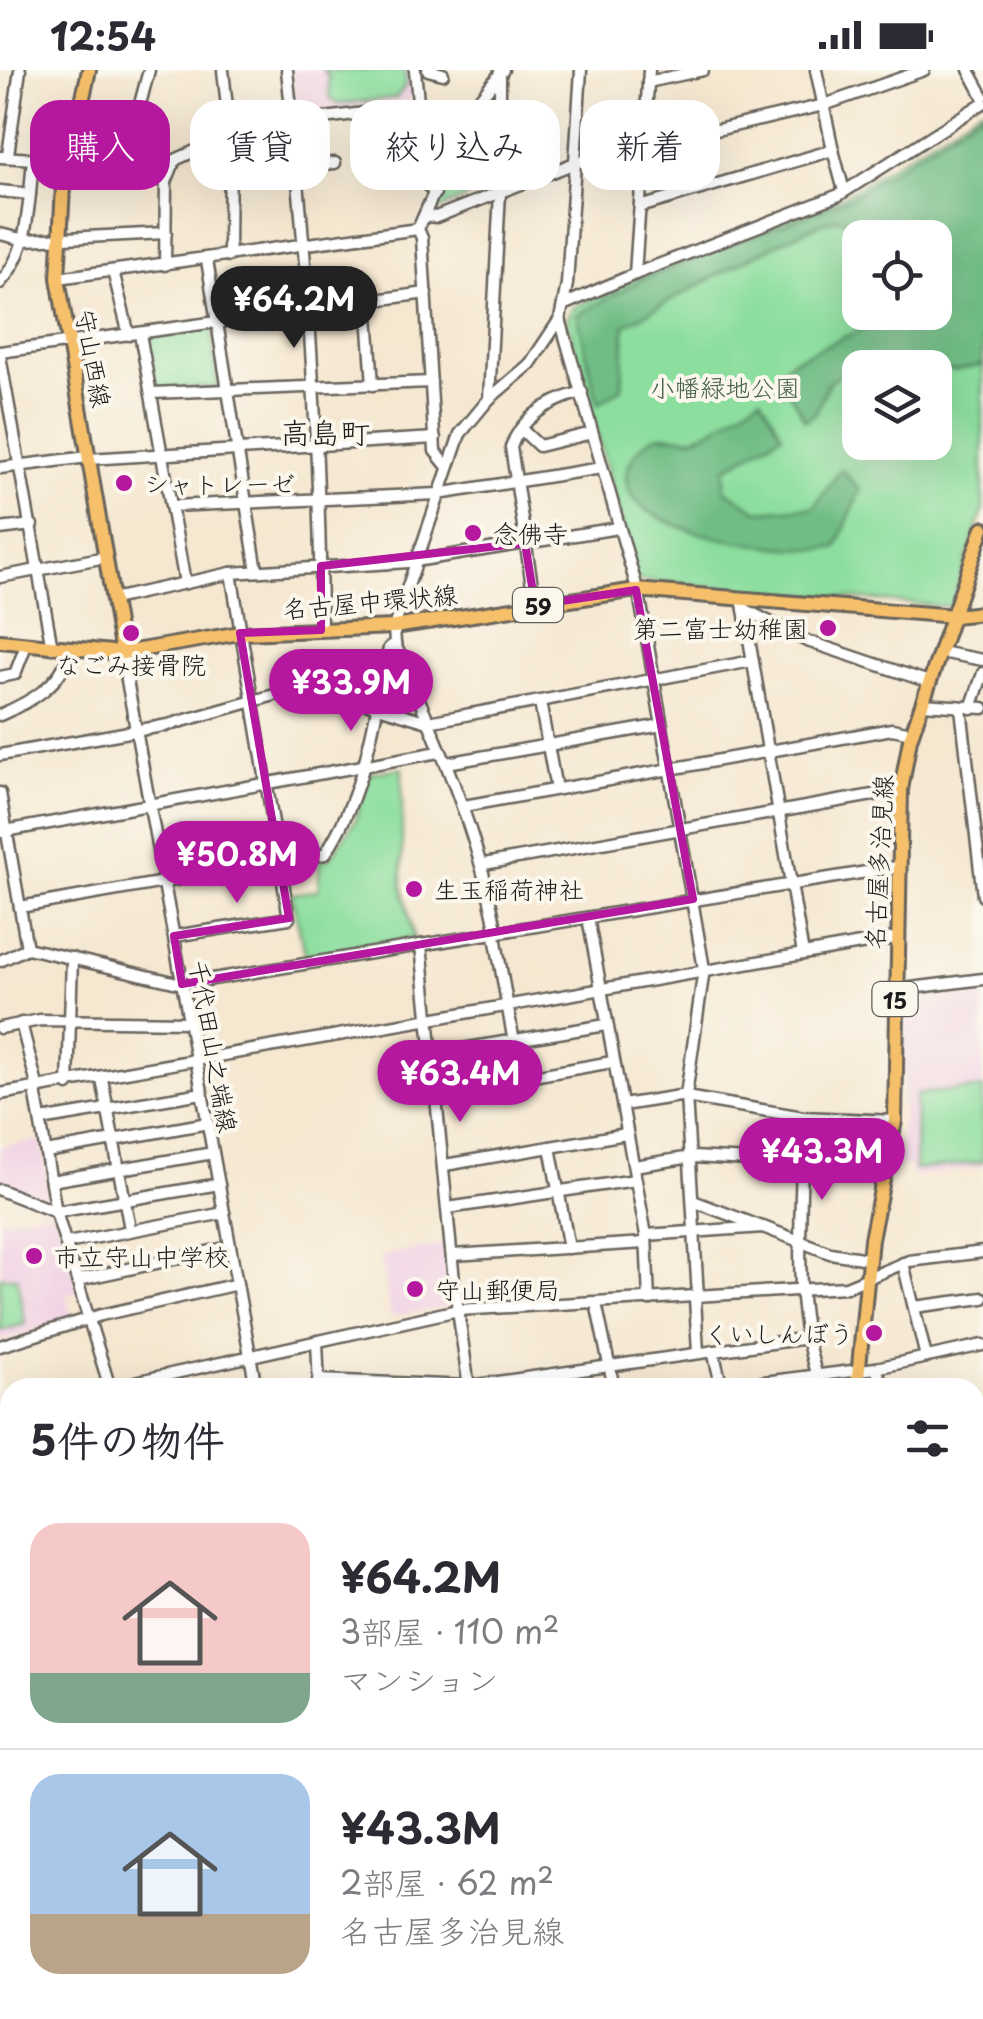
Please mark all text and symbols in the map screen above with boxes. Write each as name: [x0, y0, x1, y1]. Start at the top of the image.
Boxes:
text: 12:54: [50, 7, 156, 64]
chip: 購入: [30, 100, 170, 190]
chip: 賃貸: [190, 100, 330, 190]
chip: 絞り込み: [350, 100, 560, 190]
chip: 新着: [580, 100, 720, 190]
map controls: [842, 220, 952, 460]
button: locate: [842, 220, 952, 330]
pin: ¥64.2M: [213, 266, 375, 351]
text: ¥64.2M: [233, 274, 355, 322]
street label: 守山西線: [67, 305, 121, 411]
button: layers: [842, 350, 952, 460]
park label: 小幡緑地公園: [650, 368, 800, 406]
district label: 高島町: [280, 409, 370, 454]
place label: シャトレーゼ: [144, 464, 295, 502]
marker: シャトレーゼ: [113, 472, 135, 494]
place label: 念佛寺: [493, 514, 568, 552]
marker: 念佛寺: [462, 522, 484, 544]
street label: 名古屋中環状線: [281, 574, 459, 628]
road number: 59: [513, 588, 563, 622]
place label: 第二富士幼稚園: [633, 609, 808, 647]
marker: 第二富士幼稚園: [817, 617, 839, 639]
marker: なごみ接骨院: [120, 622, 142, 644]
place label: なごみ接骨院: [56, 645, 206, 683]
pin: ¥33.9M: [270, 649, 432, 734]
text: ¥33.9M: [291, 657, 411, 705]
street label: 名古屋多治見線: [854, 774, 902, 950]
pin: ¥50.8M: [156, 821, 318, 906]
text: ¥50.8M: [176, 829, 298, 877]
place label: 生玉稲荷神社: [434, 870, 584, 908]
marker: 生玉稲荷神社: [403, 878, 425, 900]
street label: 千代田山之端線: [180, 957, 248, 1135]
road number: 15: [872, 982, 918, 1016]
pin: ¥63.4M: [379, 1040, 541, 1125]
text: ¥63.4M: [399, 1048, 521, 1096]
pin: ¥43.3M: [741, 1118, 903, 1203]
text: ¥43.3M: [761, 1126, 883, 1174]
place label: 市立守山中学校: [54, 1237, 229, 1275]
marker: 市立守山中学校: [23, 1245, 45, 1267]
place label: 守山郵便局: [435, 1270, 560, 1308]
marker: 守山郵便局: [404, 1278, 426, 1300]
place label: くいしんぼう: [704, 1314, 854, 1352]
marker: くいしんぼう: [863, 1322, 885, 1344]
text: 5件の物件: [30, 1407, 225, 1470]
icon: filters: [900, 1411, 955, 1466]
text: ¥64.2M: [340, 1544, 501, 1607]
icon: home: [110, 1563, 230, 1683]
text: 3部屋 · 110 m²: [340, 1607, 559, 1655]
text: マンション: [340, 1655, 499, 1703]
text: ¥43.3M: [340, 1795, 501, 1858]
icon: home: [110, 1814, 230, 1934]
text: 2部屋 · 62 m²: [340, 1858, 554, 1906]
text: 名古屋多治見線: [340, 1906, 564, 1954]

